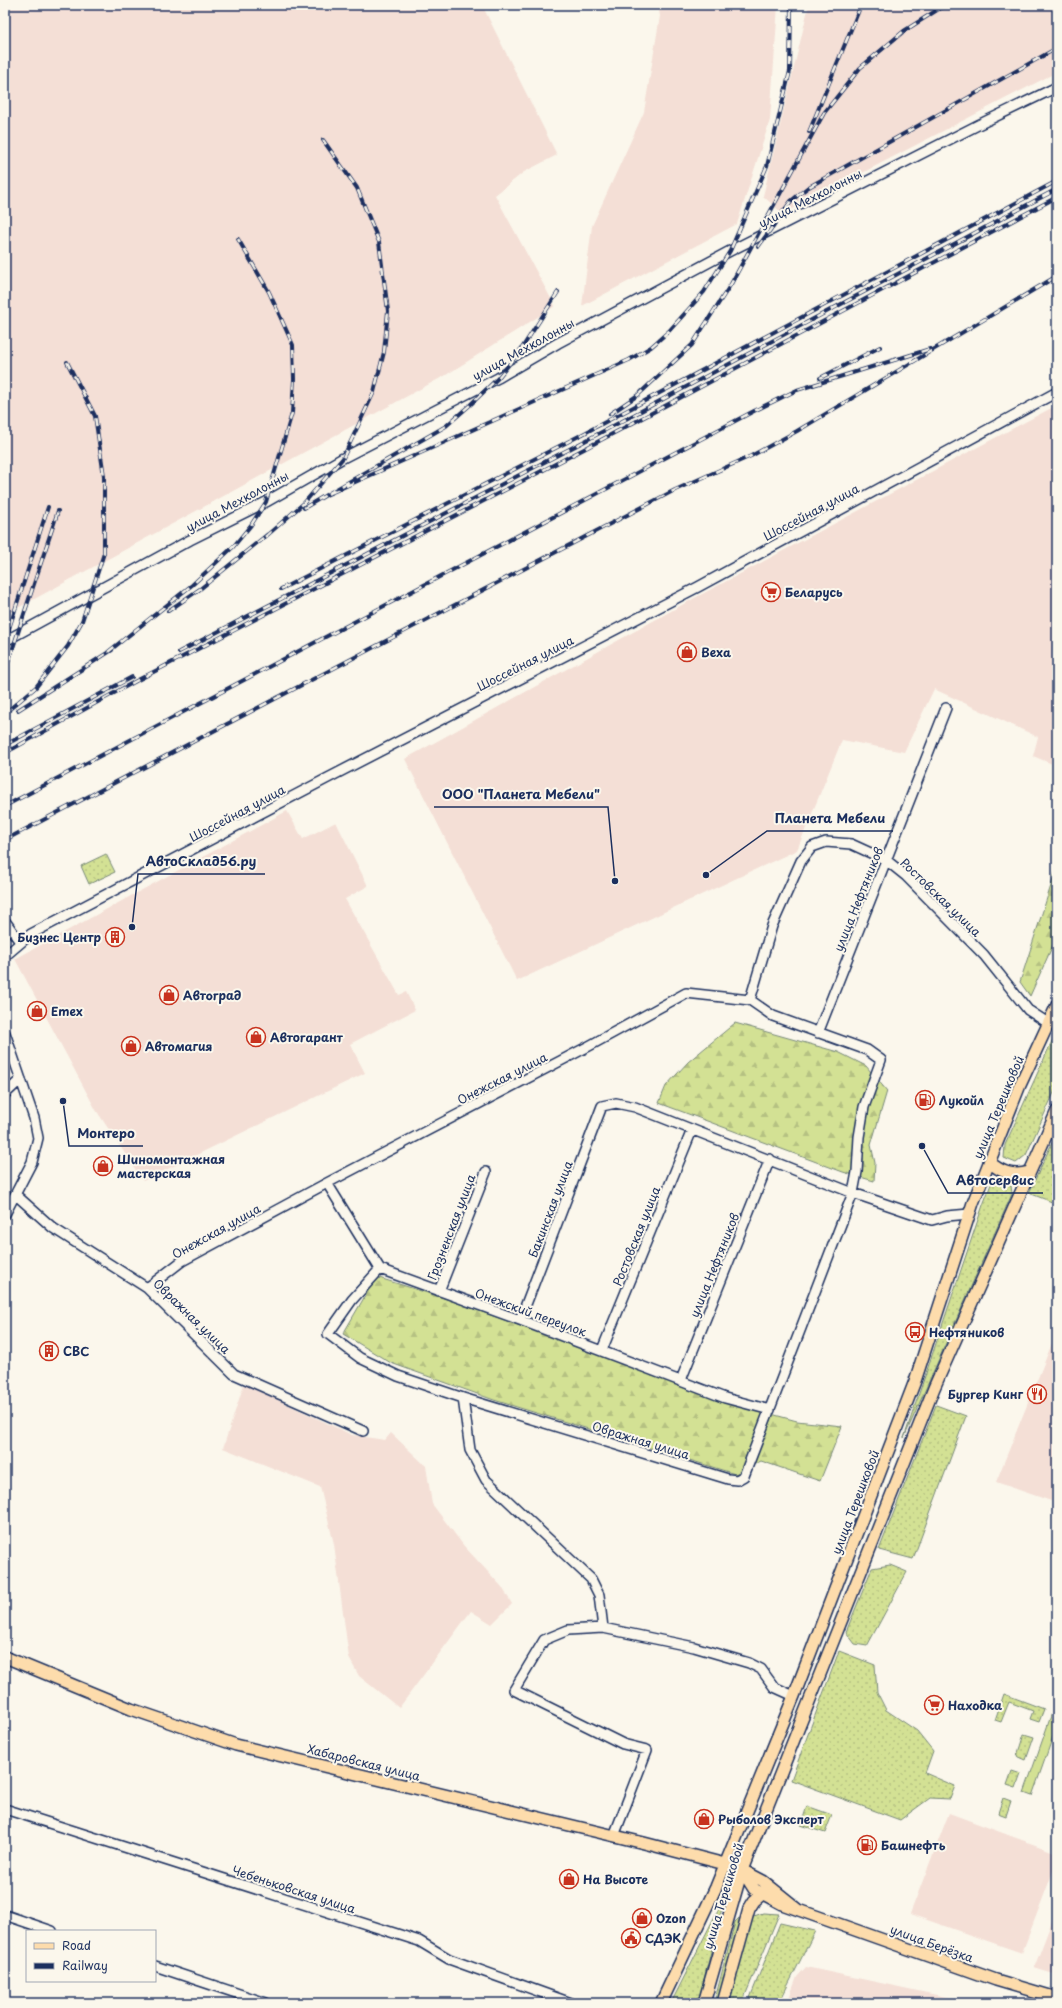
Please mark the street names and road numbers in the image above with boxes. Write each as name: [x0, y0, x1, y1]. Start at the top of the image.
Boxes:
street label: улица Мехколонны: [755, 164, 865, 232]
street label: улица Мехколонны: [469, 314, 577, 384]
street label: улица Мехколонны: [182, 466, 292, 536]
street label: Шоссейная улица: [760, 479, 863, 545]
street label: Шоссейная улица: [474, 631, 577, 695]
street label: Шоссейная улица: [186, 780, 289, 846]
street label: улица Нефтяников: [829, 844, 887, 954]
street label: Ростовская улица: [897, 854, 986, 941]
street label: Онежская улица: [454, 1047, 551, 1108]
street label: улица Терешковой: [968, 1053, 1028, 1161]
street label: Бакинская улица: [523, 1158, 577, 1260]
street label: Грозненская улица: [423, 1171, 480, 1283]
street label: Ростовская улица: [608, 1183, 664, 1289]
street label: Онежская улица: [168, 1199, 264, 1263]
street label: улица Нефтяников: [685, 1210, 743, 1320]
street label: Овражная улица: [149, 1274, 235, 1358]
street label: Онежский переулок: [473, 1283, 590, 1341]
street label: Овражная улица: [590, 1417, 692, 1463]
street label: улица Терешковой: [827, 1447, 883, 1557]
street label: Хабаровская улица: [306, 1739, 423, 1785]
street label: улица Терешковой: [698, 1841, 748, 1951]
street label: Чебеньковская улица: [230, 1861, 358, 1918]
street label: улица Берёзка: [888, 1920, 977, 1967]

